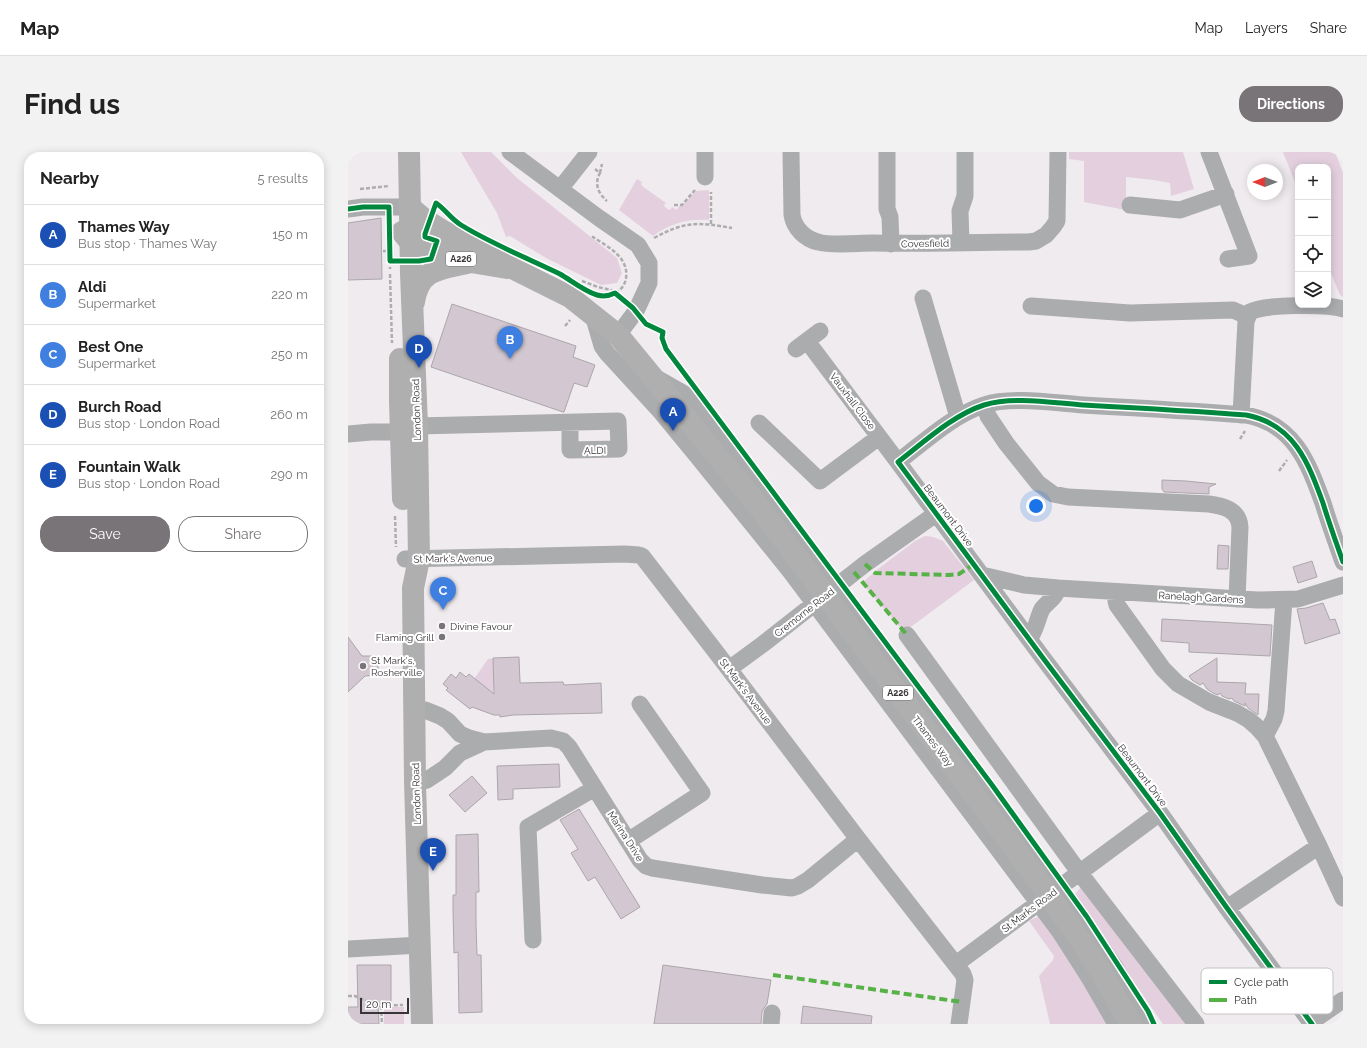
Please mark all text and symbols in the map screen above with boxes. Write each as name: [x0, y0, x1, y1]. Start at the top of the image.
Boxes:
text: Map: [20, 17, 59, 39]
text: Map: [1195, 20, 1223, 36]
text: Layers: [1245, 20, 1288, 36]
text: Share: [1310, 20, 1347, 36]
button: Directions: [1239, 86, 1343, 122]
text: Find us: [24, 88, 120, 121]
north arrow: [1247, 164, 1283, 200]
map controls: [1295, 164, 1331, 308]
button: +: [1295, 164, 1331, 200]
text: Nearby: [40, 168, 99, 188]
text: 5 results: [257, 171, 308, 186]
button: −: [1295, 200, 1331, 236]
text: Thames Way: [78, 218, 170, 236]
text: A: [49, 227, 57, 242]
text: 150 m: [272, 227, 308, 242]
text: Bus stop · Thames Way: [78, 236, 217, 251]
button: locate: [1295, 236, 1331, 272]
street label: Covesfield: [901, 238, 949, 249]
road number: A226: [446, 252, 476, 266]
button: layers: [1295, 272, 1331, 308]
text: Aldi: [78, 278, 106, 296]
text: B: [49, 287, 57, 302]
text: 220 m: [271, 287, 308, 302]
text: Supermarket: [78, 296, 156, 311]
pin: B: [497, 326, 523, 359]
pin: D: [406, 335, 432, 368]
text: Best One: [78, 338, 143, 356]
text: C: [49, 347, 57, 362]
text: 250 m: [271, 347, 308, 362]
text: Supermarket: [78, 356, 156, 371]
street label: Vauxhall Close: [828, 371, 877, 432]
street label: London Road: [410, 379, 423, 441]
text: Burch Road: [78, 398, 161, 416]
pin: A: [660, 398, 686, 431]
text: D: [48, 407, 58, 422]
text: 260 m: [270, 407, 308, 422]
text: Bus stop · London Road: [78, 416, 220, 431]
street label: ALDI: [584, 445, 606, 456]
text: Fountain Walk: [78, 458, 181, 476]
text: E: [49, 467, 57, 482]
text: 290 m: [270, 467, 308, 482]
text: Bus stop · London Road: [78, 476, 220, 491]
street label: Beaumont Drive: [922, 482, 976, 549]
your location: [1026, 496, 1046, 516]
button: Save: [40, 516, 170, 552]
button: Share: [178, 516, 308, 552]
street label: St Mark's Avenue: [413, 552, 493, 565]
pin: C: [430, 577, 456, 610]
street label: Cremorne Road: [772, 586, 836, 639]
street label: Ranelagh Gardens: [1158, 590, 1244, 605]
marker: Divine Favour: [437, 621, 447, 631]
place label: Divine Favour: [450, 621, 513, 632]
place label: Flaming Grill: [376, 632, 434, 643]
marker: Flaming Grill: [437, 632, 447, 642]
place label: St Mark's, Rosherville: [371, 655, 422, 678]
street label: St Mark's Avenue: [717, 656, 774, 726]
marker: St Mark's, Rosherville: [358, 661, 368, 671]
road number: A226: [883, 686, 913, 700]
street label: Thames Way: [910, 714, 955, 769]
street label: Beaumont Drive: [1116, 742, 1170, 809]
street label: London Road: [410, 763, 423, 825]
street label: Marina Drive: [605, 809, 646, 864]
pin: E: [420, 838, 446, 871]
street label: St Marks Road: [1000, 886, 1059, 935]
legend: [1201, 968, 1333, 1014]
text: Cycle path: [1234, 976, 1288, 989]
text: Path: [1234, 994, 1257, 1007]
scale bar: [360, 996, 409, 1015]
text: 20 m: [366, 998, 391, 1011]

